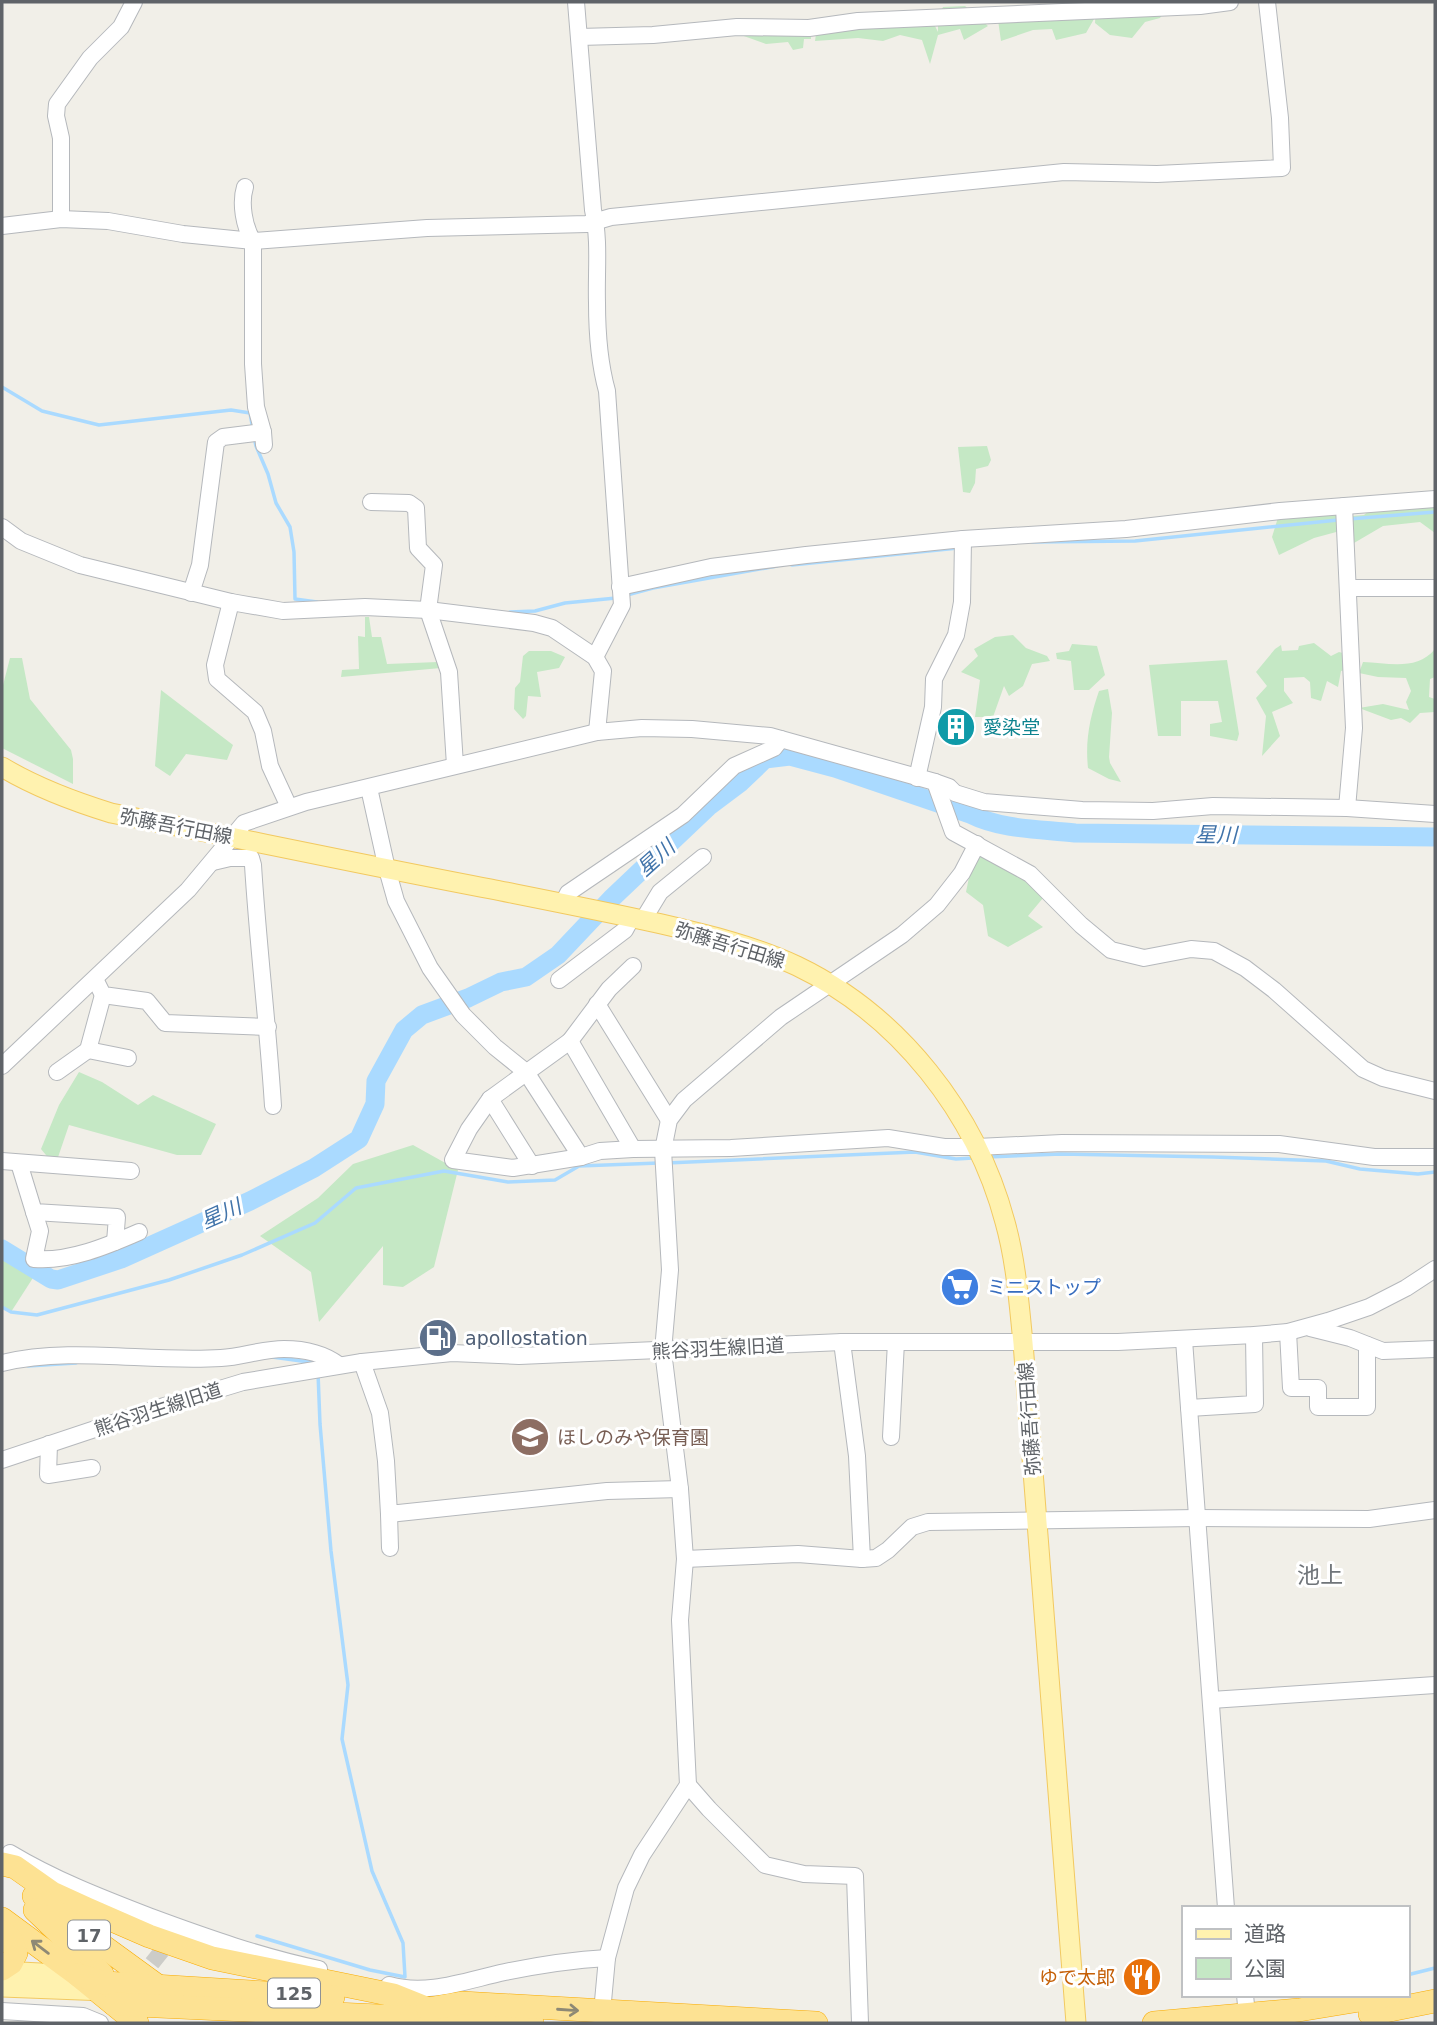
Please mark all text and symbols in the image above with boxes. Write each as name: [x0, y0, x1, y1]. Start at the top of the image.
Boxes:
building icon: 愛染堂: [935, 706, 977, 748]
place label: 愛染堂: [983, 716, 1040, 738]
street label: 弥藤吾行田線: [118, 804, 234, 848]
water label: 星川: [1195, 823, 1239, 847]
water label: 星川: [632, 834, 681, 881]
street label: 弥藤吾行田線: [672, 918, 788, 972]
water label: 星川: [197, 1194, 247, 1234]
supermarket icon: ミニストップ: [939, 1266, 981, 1308]
place label: ミニストップ: [987, 1276, 1101, 1298]
fuel station icon: apollostation: [417, 1317, 459, 1359]
place label: apollostation: [465, 1327, 588, 1349]
street label: 熊谷羽生線旧道: [651, 1334, 785, 1362]
street label: 弥藤吾行田線: [1014, 1361, 1044, 1477]
street label: 熊谷羽生線旧道: [91, 1378, 225, 1440]
school or university icon: ほしのみや保育園: [509, 1416, 551, 1458]
place label: ほしのみや保育園: [557, 1426, 709, 1448]
district label: 池上: [1297, 1562, 1343, 1588]
legend: [1182, 1906, 1409, 1997]
road number: 17: [68, 1921, 110, 1950]
text: 道路: [1244, 1922, 1286, 1946]
one-way arrow: [31, 1939, 50, 1954]
restaurant icon: ゆで太郎: [1121, 1956, 1163, 1998]
text: 公園: [1244, 1957, 1286, 1981]
place label: ゆで太郎: [1039, 1966, 1115, 1988]
road number: 125: [268, 1979, 320, 2008]
one-way arrow: [557, 2003, 580, 2016]

